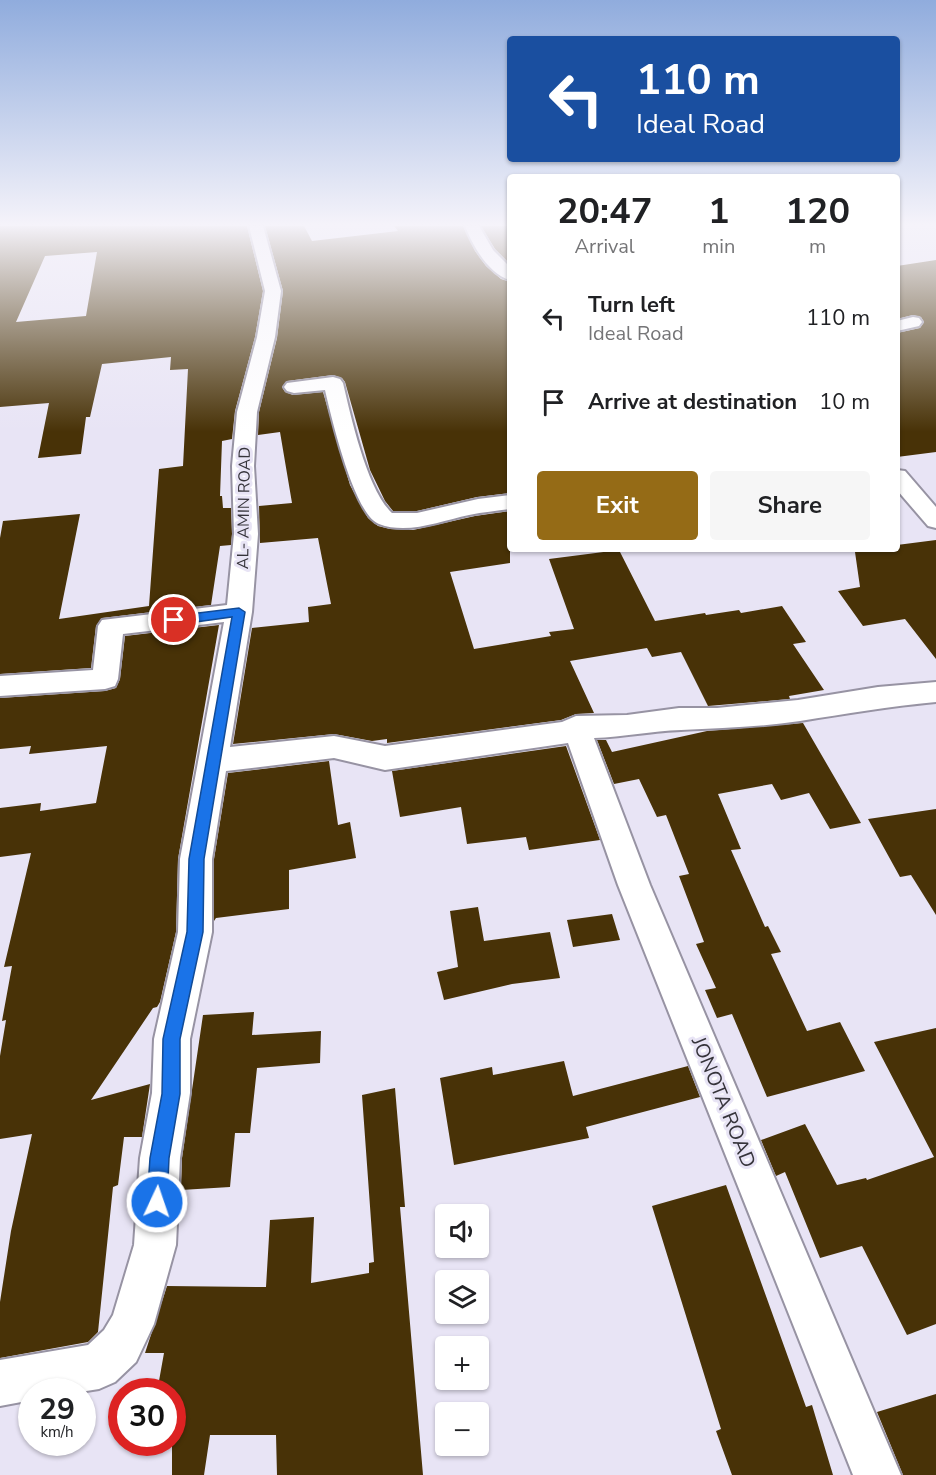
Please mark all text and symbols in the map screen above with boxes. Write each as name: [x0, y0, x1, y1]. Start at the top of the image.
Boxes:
text: 110 m: [636, 52, 760, 109]
icon: left: [537, 60, 615, 138]
text: Ideal Road: [636, 106, 765, 143]
text: 20:47: [557, 187, 652, 236]
text: 1: [708, 187, 730, 236]
text: 120: [785, 187, 850, 236]
text: Arrival: [575, 233, 635, 260]
text: min: [702, 233, 735, 260]
text: m: [809, 233, 826, 260]
text: Turn left: [588, 290, 675, 320]
icon: left: [537, 302, 570, 335]
text: 110 m: [806, 303, 870, 333]
text: Ideal Road: [588, 320, 684, 347]
icon: arrive: [537, 386, 570, 419]
text: Arrive at destination: [588, 387, 797, 417]
text: 10 m: [819, 387, 870, 417]
street label: AL- AMIN ROAD: [232, 447, 256, 569]
button: Exit: [537, 471, 698, 540]
button: Share: [710, 471, 870, 540]
pin: [148, 594, 199, 645]
icon: arrive: [157, 603, 190, 636]
street label: JONOTA ROAD: [685, 1032, 762, 1172]
position arrow: [125, 1170, 189, 1234]
map controls: [435, 1204, 489, 1456]
button: sound: [435, 1204, 489, 1258]
button: layers: [435, 1270, 489, 1324]
button: +: [435, 1336, 489, 1390]
speed limit sign: 30: [108, 1378, 186, 1456]
text: 29: [39, 1389, 75, 1430]
button: −: [435, 1402, 489, 1456]
text: km/h: [40, 1422, 74, 1442]

